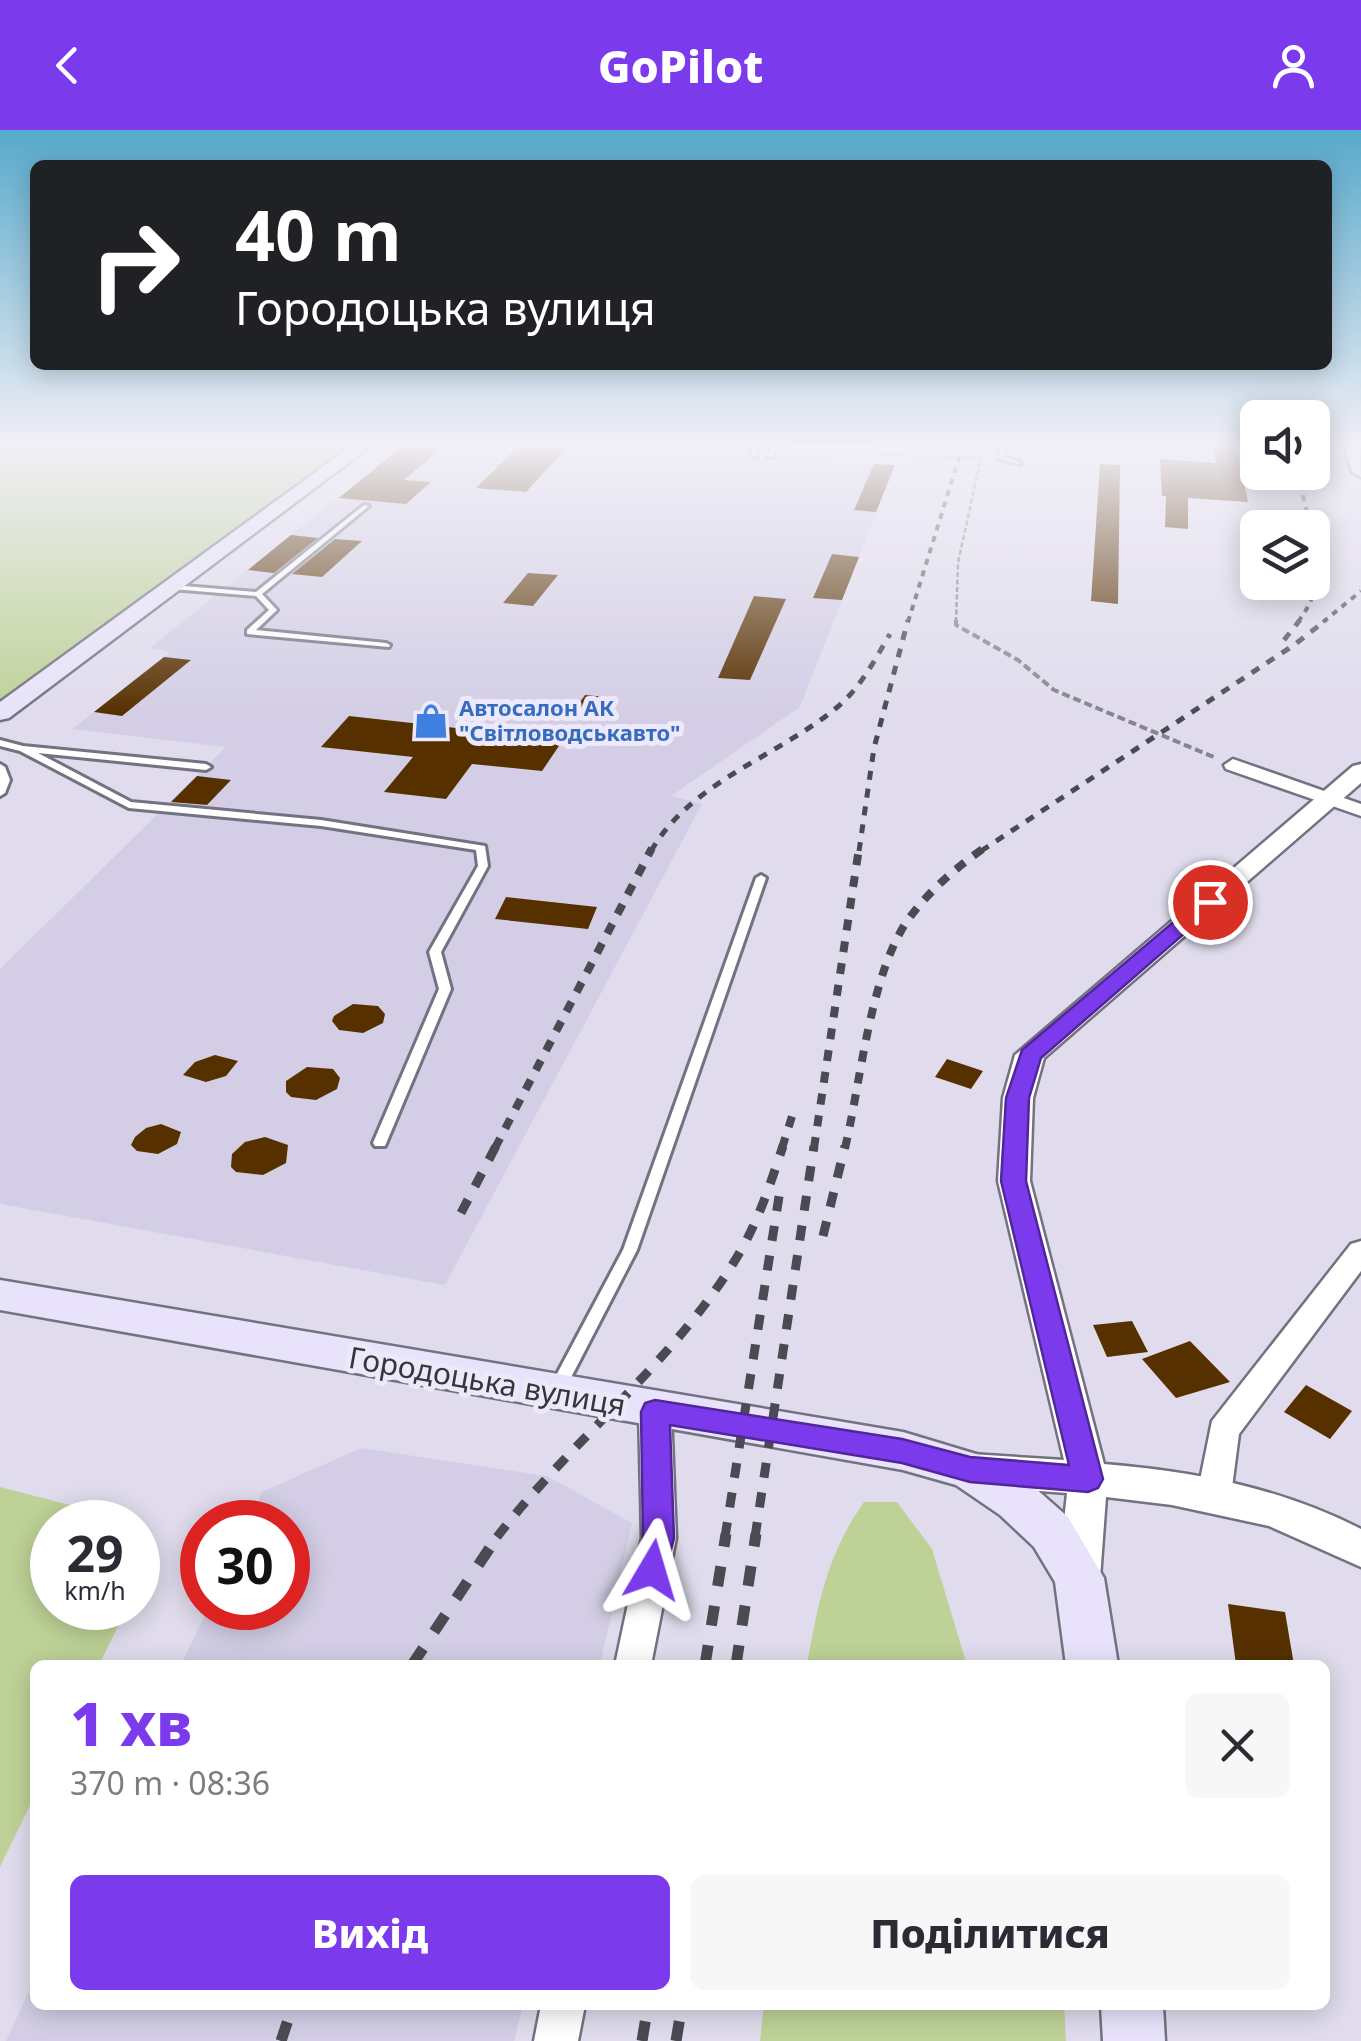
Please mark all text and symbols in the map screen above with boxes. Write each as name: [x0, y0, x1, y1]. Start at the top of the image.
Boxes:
text: GoPilot: [598, 35, 763, 96]
icon: back: [40, 38, 95, 93]
icon: person: [1266, 38, 1321, 93]
text: 40 m: [235, 186, 402, 282]
icon: right: [70, 200, 200, 330]
text: Городоцька вулиця: [235, 277, 656, 338]
map controls: [1240, 400, 1330, 600]
button: sound: [1240, 400, 1330, 490]
button: layers: [1240, 510, 1330, 600]
place label: Автосалон АК "Світловодськавто": [459, 692, 681, 747]
shop icon: Автосалон АК "Світловодськавто": [412, 702, 450, 740]
pin: [1168, 860, 1253, 945]
icon: arrive: [1183, 875, 1238, 930]
street label: Городоцька вулиця: [346, 1336, 629, 1425]
speed limit sign: 30: [180, 1500, 310, 1630]
position arrow: [600, 1518, 704, 1622]
text: 29: [66, 1519, 124, 1587]
text: km/h: [64, 1573, 126, 1607]
text: 1 хв: [70, 1682, 192, 1764]
button: close: [1185, 1693, 1290, 1798]
text: 370 m · 08:36: [70, 1761, 270, 1804]
button: Вихід: [70, 1875, 670, 1990]
button: Поділитися: [690, 1875, 1290, 1990]

